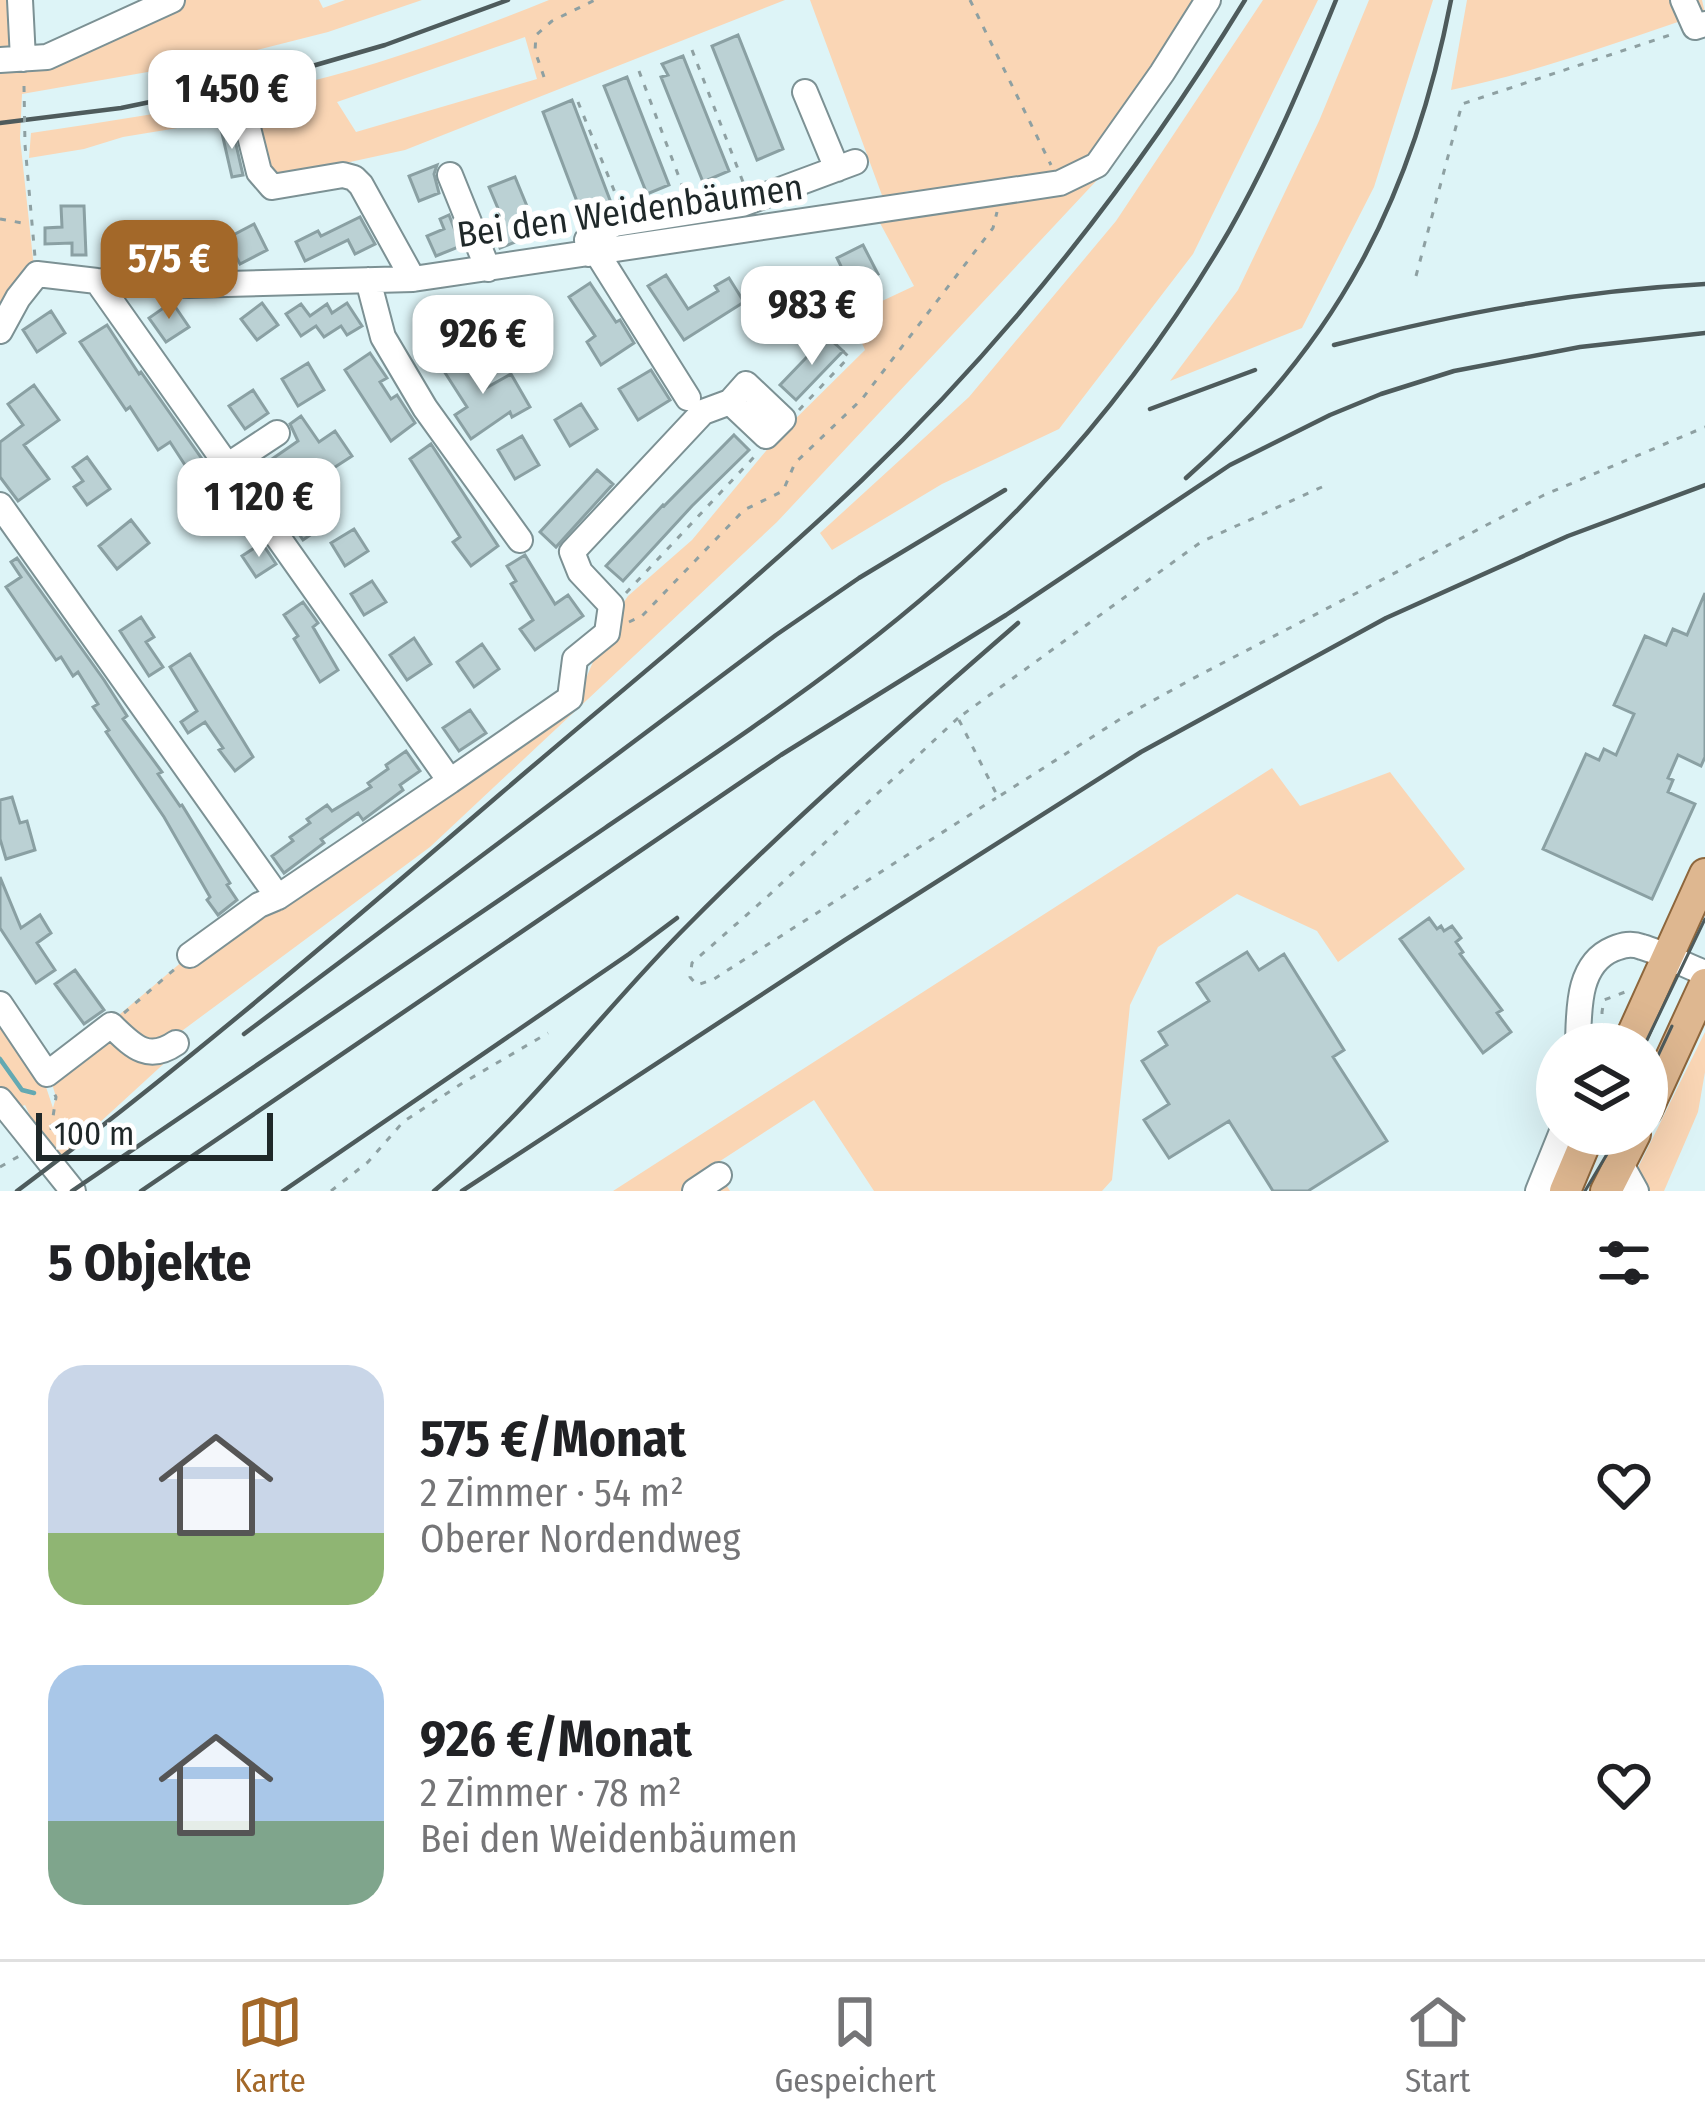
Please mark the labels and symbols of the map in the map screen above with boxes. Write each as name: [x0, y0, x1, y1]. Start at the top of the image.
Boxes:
pin: 1 450 €: [121, 50, 343, 152]
street label: Bei den Weidenbäumen: [454, 165, 806, 257]
pin: 575 €: [85, 220, 253, 322]
pin: 983 €: [728, 266, 896, 368]
pin: 926 €: [399, 295, 567, 397]
pin: 1 120 €: [148, 458, 370, 560]
scale bar: [36, 1107, 273, 1160]

